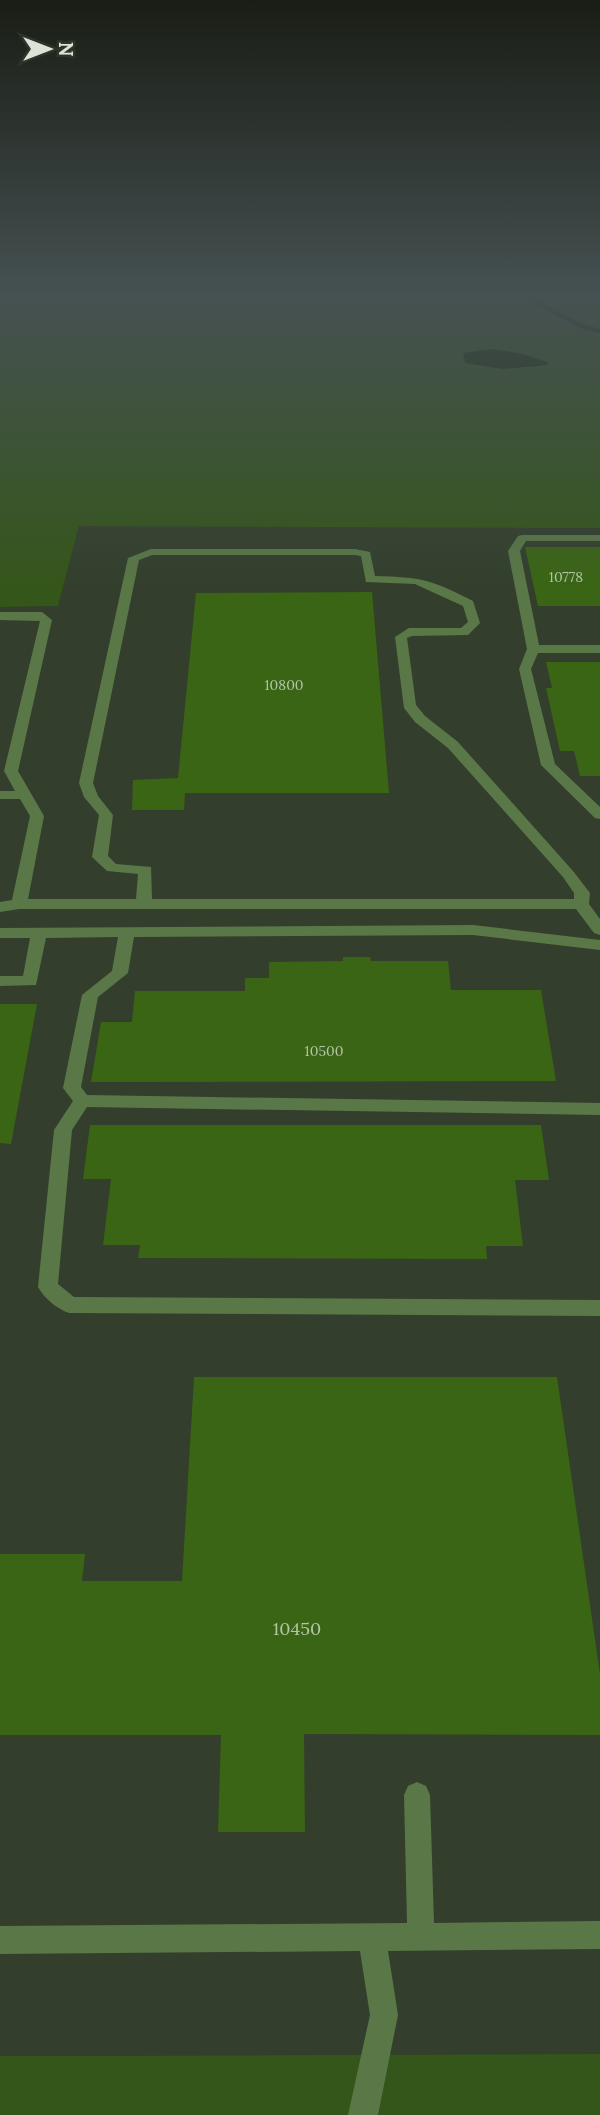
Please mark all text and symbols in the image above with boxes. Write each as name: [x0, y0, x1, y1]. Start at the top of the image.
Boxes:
north arrow: [14, 14, 84, 84]
text: N: [54, 42, 78, 57]
house number: 10778: [549, 568, 583, 586]
house number: 10800: [264, 676, 304, 694]
house number: 10500: [305, 1042, 343, 1060]
house number: 10450: [273, 1617, 321, 1640]

